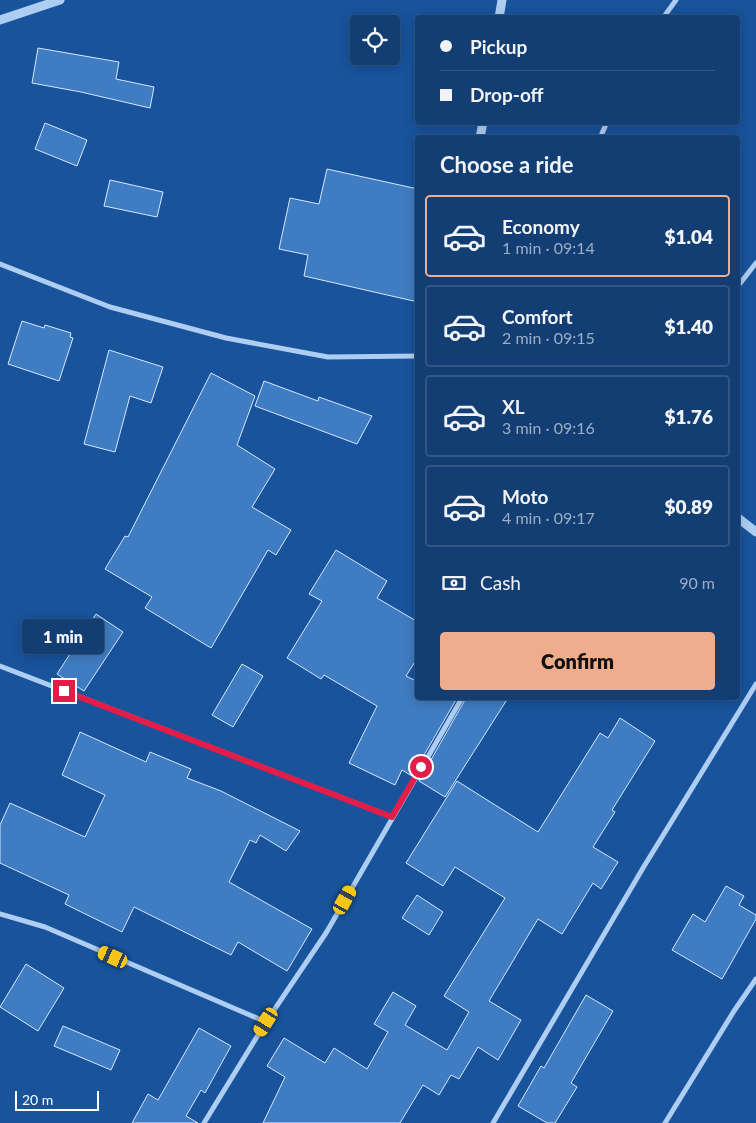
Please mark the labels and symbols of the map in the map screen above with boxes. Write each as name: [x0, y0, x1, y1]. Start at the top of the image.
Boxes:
callout: 1 min: [23, 618, 105, 654]
route end: [53, 680, 75, 702]
route start: [410, 756, 432, 778]
car: [331, 883, 358, 917]
car: [96, 944, 129, 970]
car: [251, 1005, 280, 1039]
scale bar: [15, 1088, 99, 1111]

